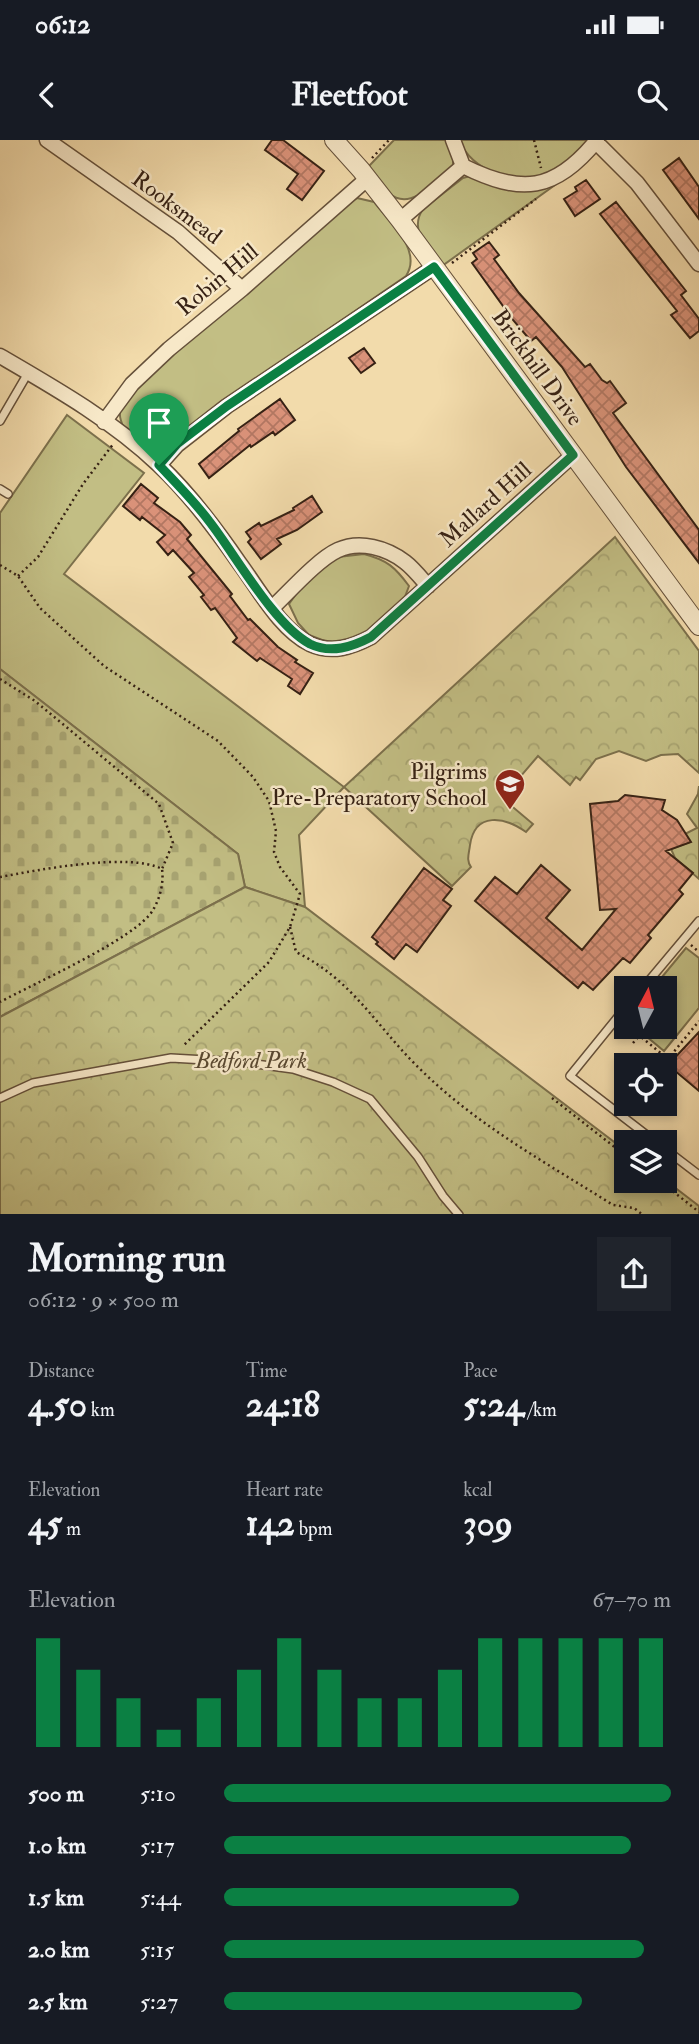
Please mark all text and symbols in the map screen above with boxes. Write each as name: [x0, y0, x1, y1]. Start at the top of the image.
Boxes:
text: 06:12: [35, 9, 90, 41]
text: Fleetfoot: [291, 75, 408, 115]
icon: back: [28, 76, 66, 114]
icon: search: [633, 76, 671, 114]
street label: Rooksmead: [126, 164, 227, 251]
street label: Robin Hill: [170, 237, 264, 322]
street label: Brickhill Drive: [486, 303, 590, 432]
pin: [129, 393, 189, 465]
icon: arrive: [140, 404, 178, 442]
street label: Mallard Hill: [433, 455, 538, 553]
place label: Pilgrims Pre-Preparatory School: [271, 757, 487, 813]
school or university icon: Pilgrims Pre-Preparatory School: [493, 767, 527, 811]
north arrow: [614, 976, 677, 1040]
map controls: [614, 976, 677, 1193]
park label: Bedford Park: [194, 1046, 307, 1075]
button: locate: [614, 1053, 677, 1116]
button: layers: [614, 1130, 677, 1193]
text: Morning run: [28, 1235, 226, 1283]
button: share: [597, 1237, 671, 1311]
text: 06:12 · 9 × 500 m: [28, 1285, 179, 1314]
text: Distance: [28, 1359, 94, 1383]
text: Time: [246, 1359, 287, 1383]
text: Pace: [463, 1359, 497, 1383]
text: 4.50: [28, 1383, 87, 1427]
text: 24:18: [246, 1383, 320, 1427]
text: 5:24: [463, 1383, 524, 1427]
text: km: [87, 1398, 115, 1422]
text: /km: [524, 1398, 557, 1422]
text: Elevation: [28, 1478, 100, 1502]
text: Heart rate: [246, 1478, 323, 1502]
text: kcal: [463, 1478, 492, 1502]
text: 45: [28, 1502, 62, 1546]
text: 142: [246, 1502, 295, 1546]
text: 309: [463, 1502, 513, 1546]
text: m: [62, 1517, 81, 1541]
text: bpm: [295, 1517, 332, 1541]
text: Elevation: [28, 1585, 116, 1614]
text: 67–70 m: [592, 1585, 671, 1614]
text: 500 m: [28, 1779, 84, 1808]
text: 5:10: [140, 1779, 176, 1808]
text: 1.0 km: [28, 1831, 86, 1860]
text: 5:17: [140, 1831, 175, 1860]
text: 1.5 km: [28, 1883, 84, 1912]
text: 5:44: [140, 1883, 181, 1912]
text: 2.0 km: [28, 1935, 90, 1964]
text: 5:15: [140, 1935, 174, 1964]
text: 2.5 km: [28, 1987, 88, 2016]
text: 5:27: [140, 1987, 178, 2016]

